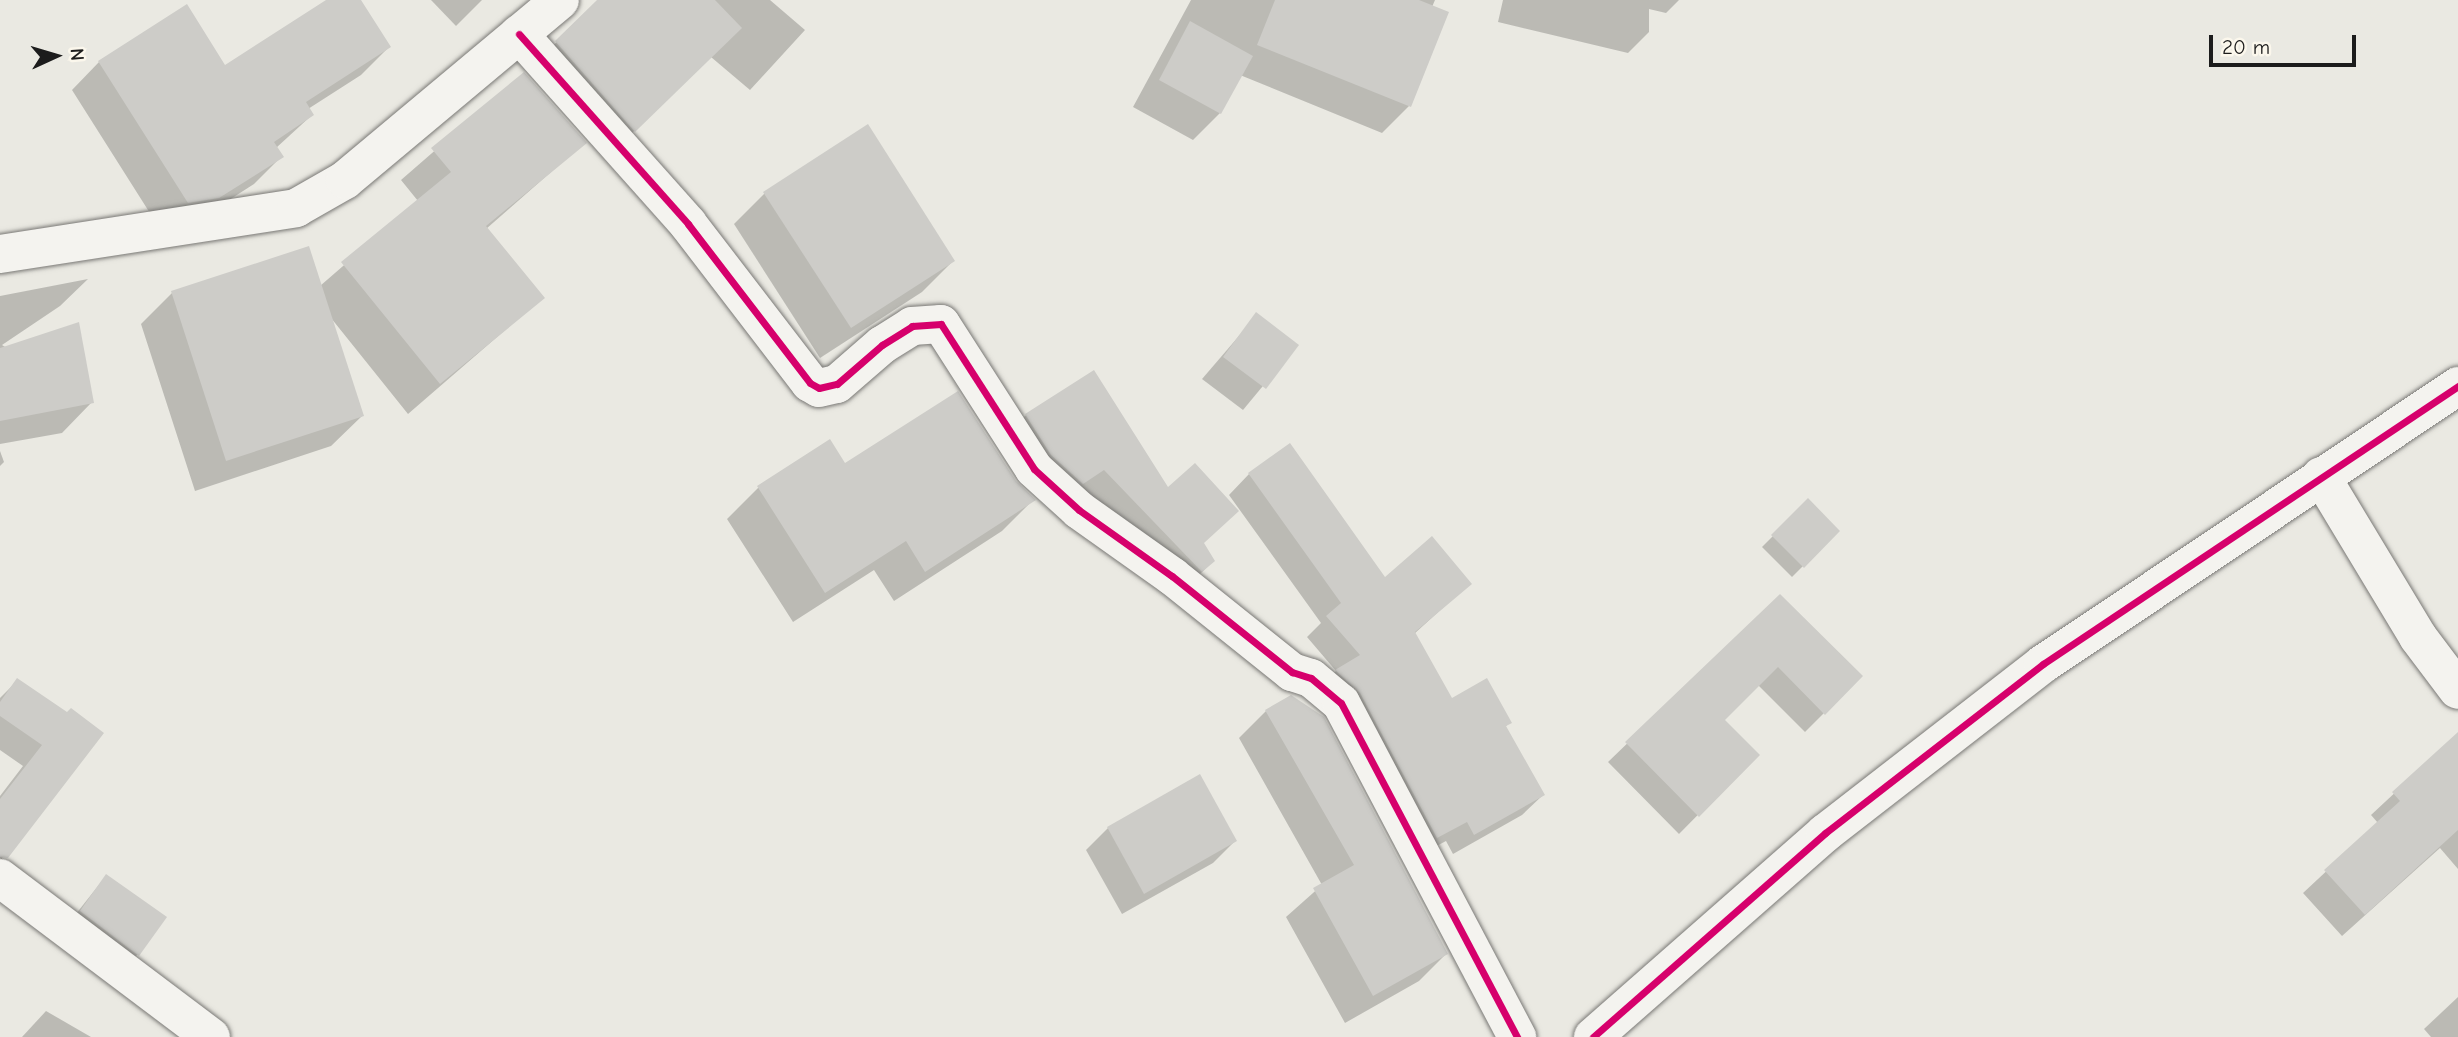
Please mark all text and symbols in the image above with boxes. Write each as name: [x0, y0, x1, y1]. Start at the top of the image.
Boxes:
north arrow: [21, 21, 91, 91]
scale bar: [2213, 21, 2360, 65]
text: 20 m: [2222, 35, 2270, 59]
text: N: [66, 48, 88, 61]

